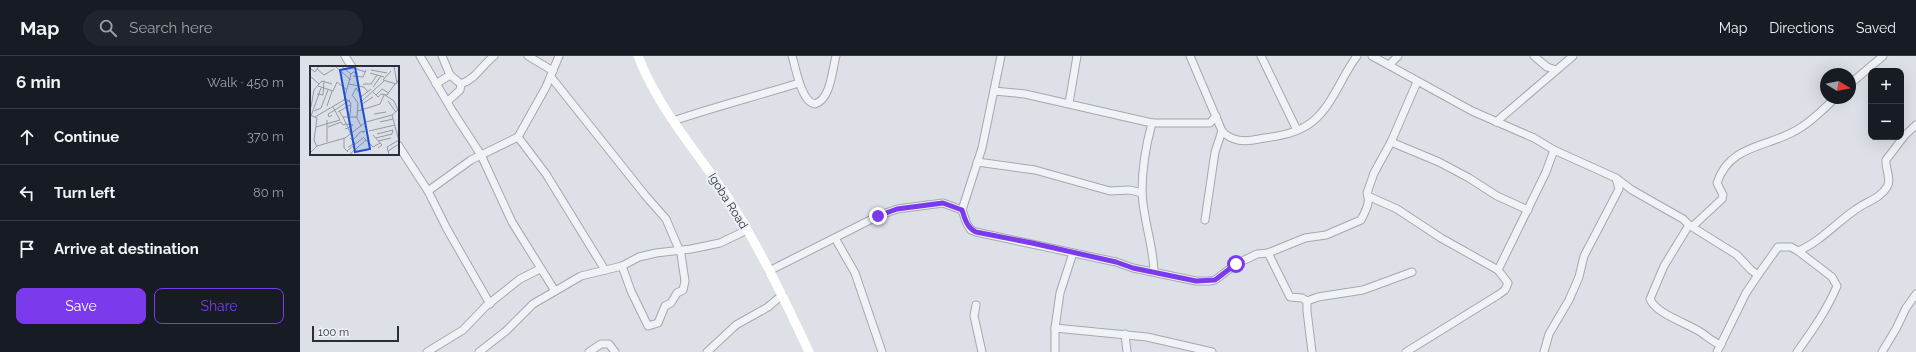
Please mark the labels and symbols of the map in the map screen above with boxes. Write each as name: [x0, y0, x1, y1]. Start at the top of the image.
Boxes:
inset map: [310, 66, 399, 155]
north arrow: [1820, 68, 1856, 104]
street label: Igoba Road: [705, 170, 751, 232]
route end: [869, 207, 887, 225]
route start: [1227, 255, 1245, 273]
scale bar: [312, 324, 399, 343]

